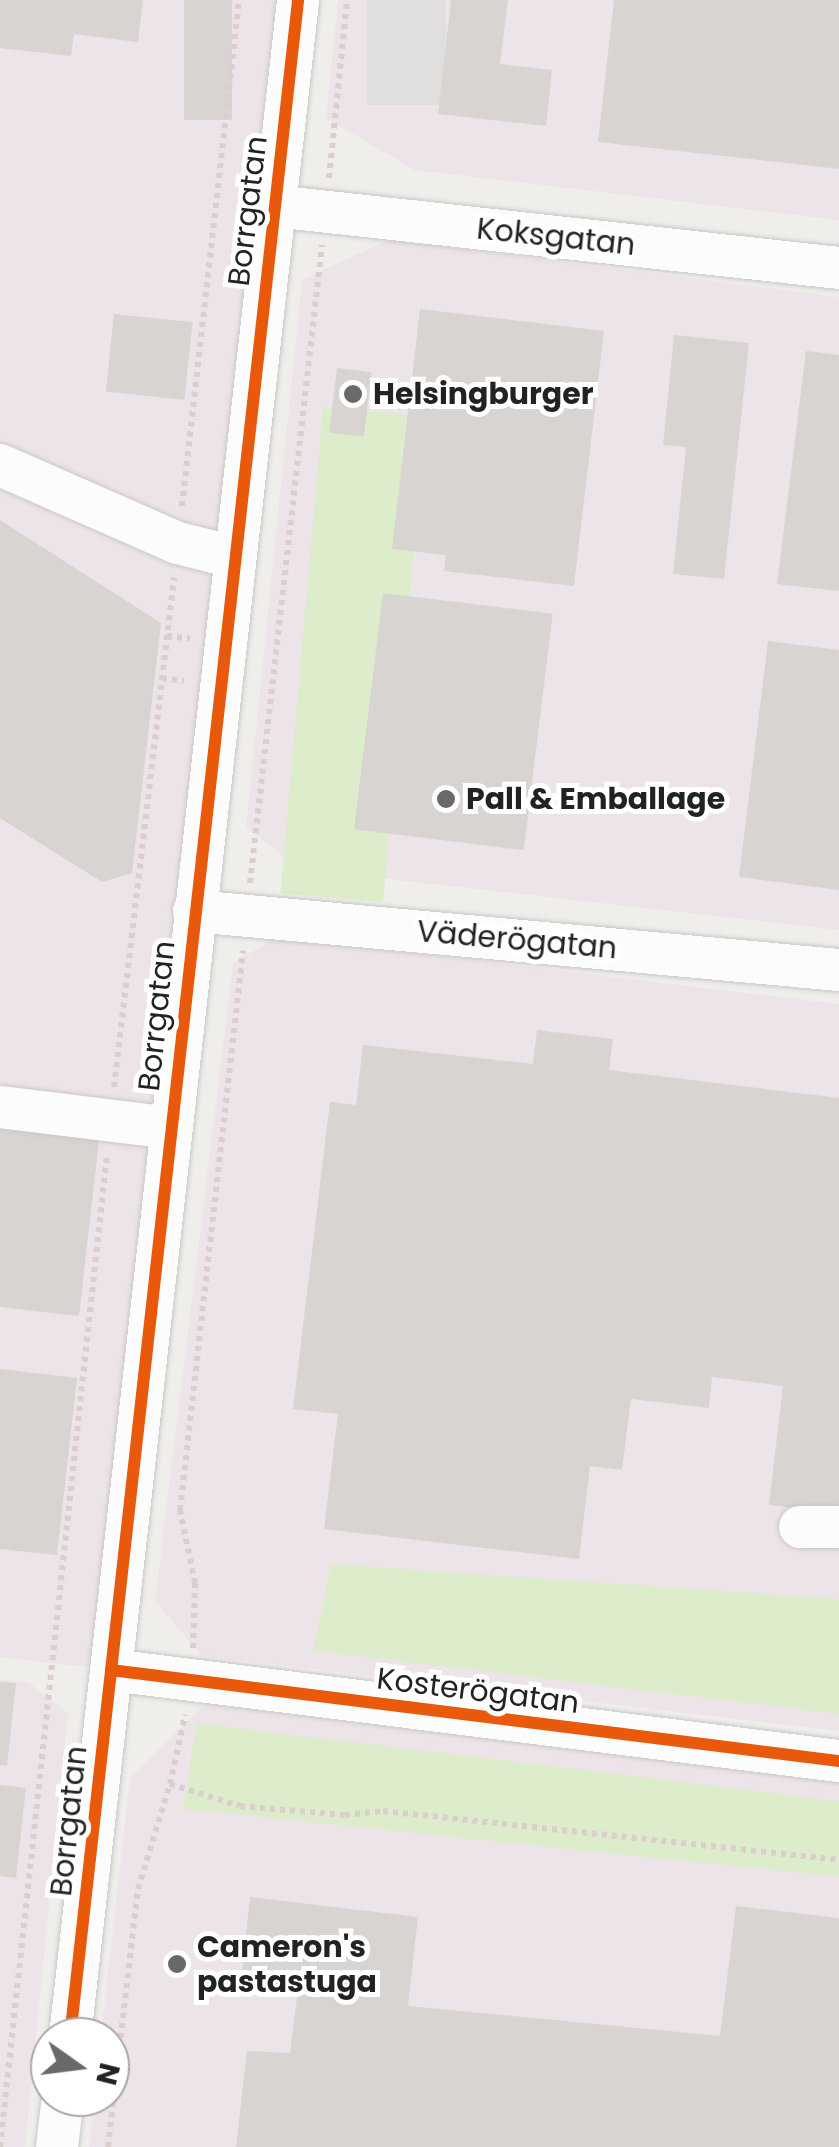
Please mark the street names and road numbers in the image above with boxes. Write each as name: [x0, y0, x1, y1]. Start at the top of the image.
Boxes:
street label: Borrgatan: [221, 134, 275, 288]
street label: Koksgatan: [475, 211, 637, 263]
street label: Väderögatan: [415, 913, 619, 967]
street label: Borrgatan: [131, 939, 183, 1093]
street label: Kosterögatan: [375, 1661, 581, 1721]
street label: Borrgatan: [43, 1744, 95, 1898]

